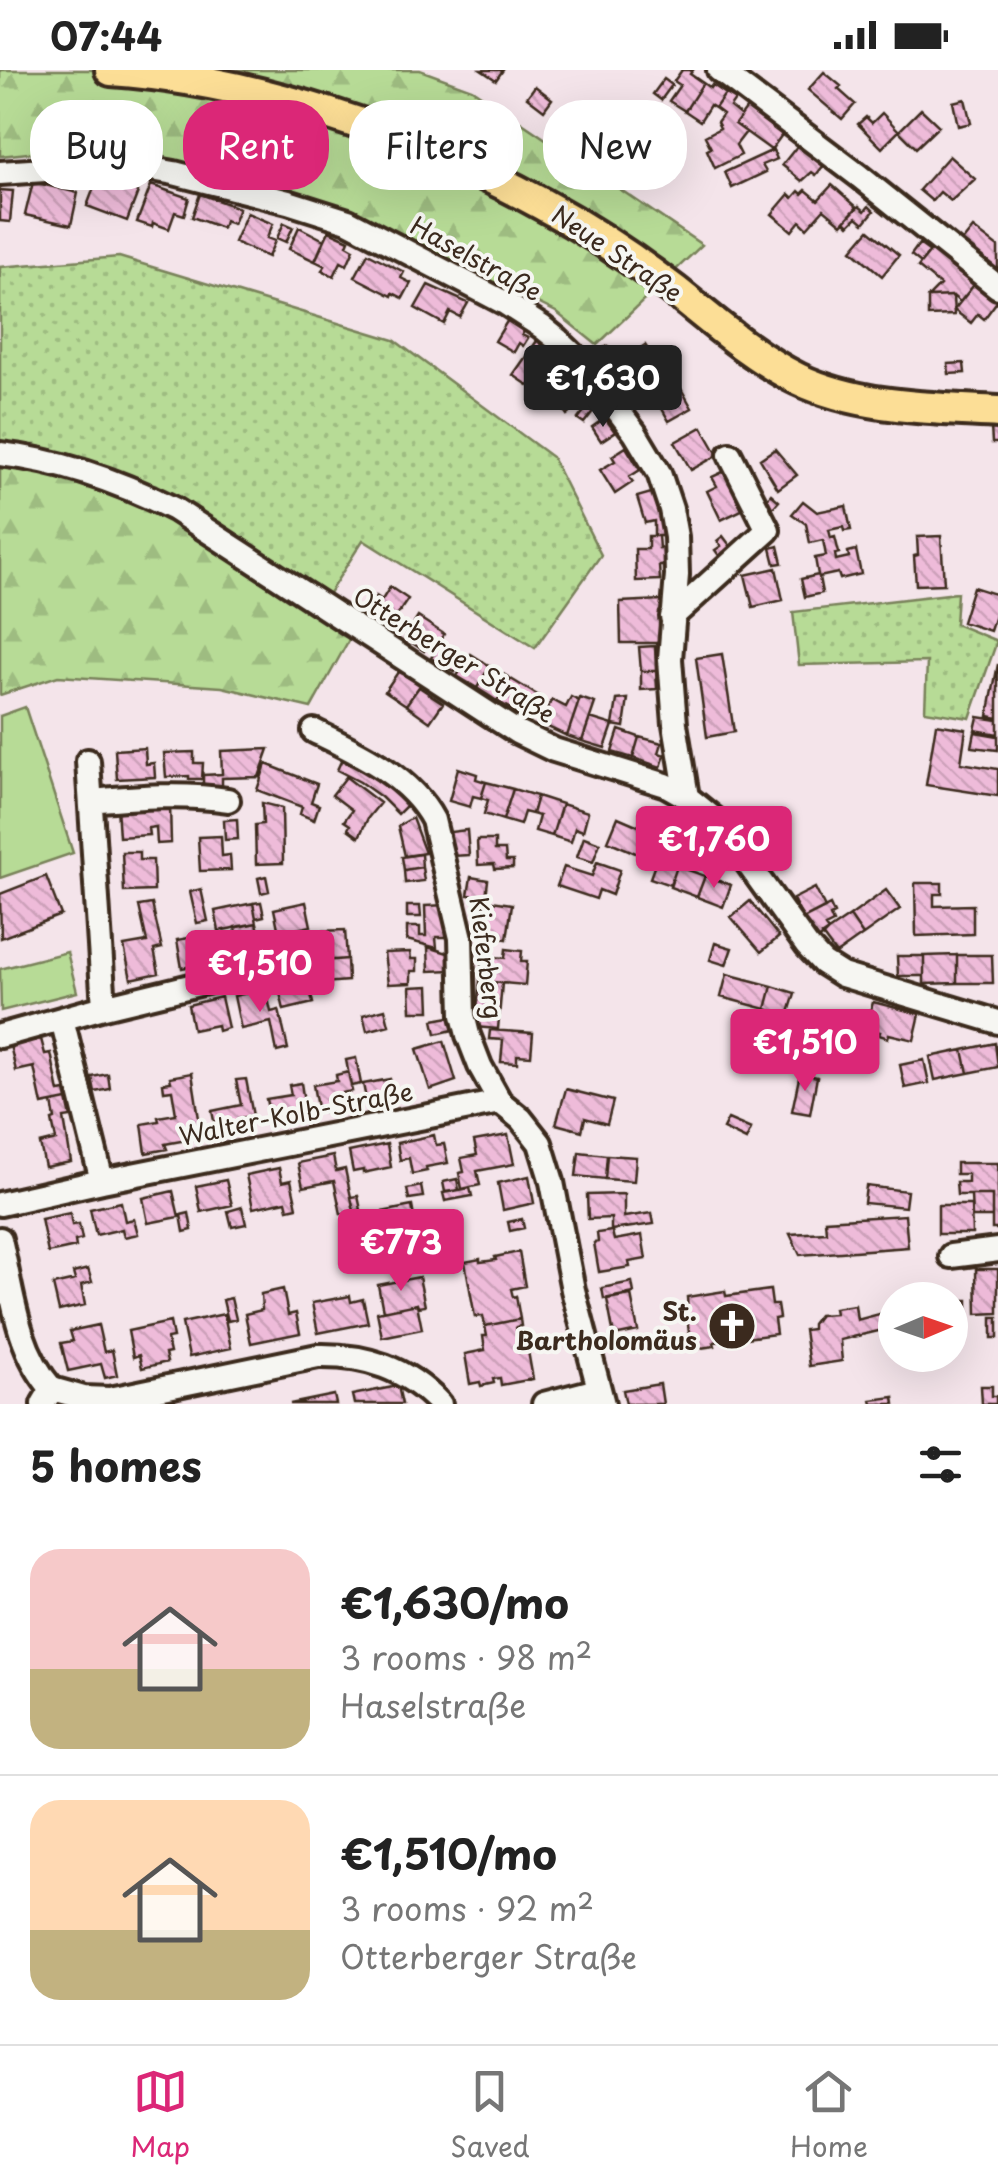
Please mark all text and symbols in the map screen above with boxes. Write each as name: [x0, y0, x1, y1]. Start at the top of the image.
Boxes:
text: 07:44: [50, 7, 162, 64]
chip: Buy: [30, 100, 163, 190]
chip: Rent: [183, 100, 329, 190]
chip: Filters: [349, 100, 523, 190]
chip: New: [543, 100, 687, 190]
street label: Neue Straße: [545, 195, 691, 311]
street label: Haselstraße: [404, 206, 549, 310]
pin: €1,630: [522, 345, 684, 430]
text: €1,630: [546, 353, 660, 401]
street label: Otterberger Straße: [346, 577, 563, 732]
pin: €1,760: [633, 806, 795, 891]
text: €1,760: [658, 814, 770, 862]
street label: Kieferberg: [461, 894, 513, 1021]
pin: €1,510: [179, 930, 341, 1015]
text: €1,510: [207, 938, 313, 986]
pin: €1,510: [724, 1009, 886, 1094]
text: €1,510: [752, 1017, 858, 1065]
street label: Walter-Kolb-Straße: [176, 1072, 416, 1154]
pin: €773: [342, 1209, 460, 1294]
text: €773: [360, 1217, 442, 1265]
north arrow: [878, 1282, 968, 1372]
map controls: [878, 1282, 968, 1372]
place label: St. Bartholomäus: [515, 1292, 697, 1359]
church icon: St. Bartholomäus: [706, 1300, 758, 1352]
text: 5 homes: [30, 1433, 202, 1496]
icon: filters: [913, 1437, 968, 1492]
text: €1,630/mo: [340, 1570, 569, 1633]
icon: home: [110, 1589, 230, 1709]
text: 3 rooms · 98 m²: [340, 1633, 592, 1681]
text: Haselstraße: [340, 1681, 526, 1729]
text: €1,510/mo: [340, 1821, 557, 1884]
icon: home: [110, 1840, 230, 1960]
text: 3 rooms · 92 m²: [340, 1884, 594, 1932]
text: Otterberger Straße: [340, 1932, 637, 1980]
tab: Map: [130, 2064, 190, 2167]
tab: Saved: [450, 2064, 530, 2167]
tab: Home: [790, 2064, 868, 2167]

